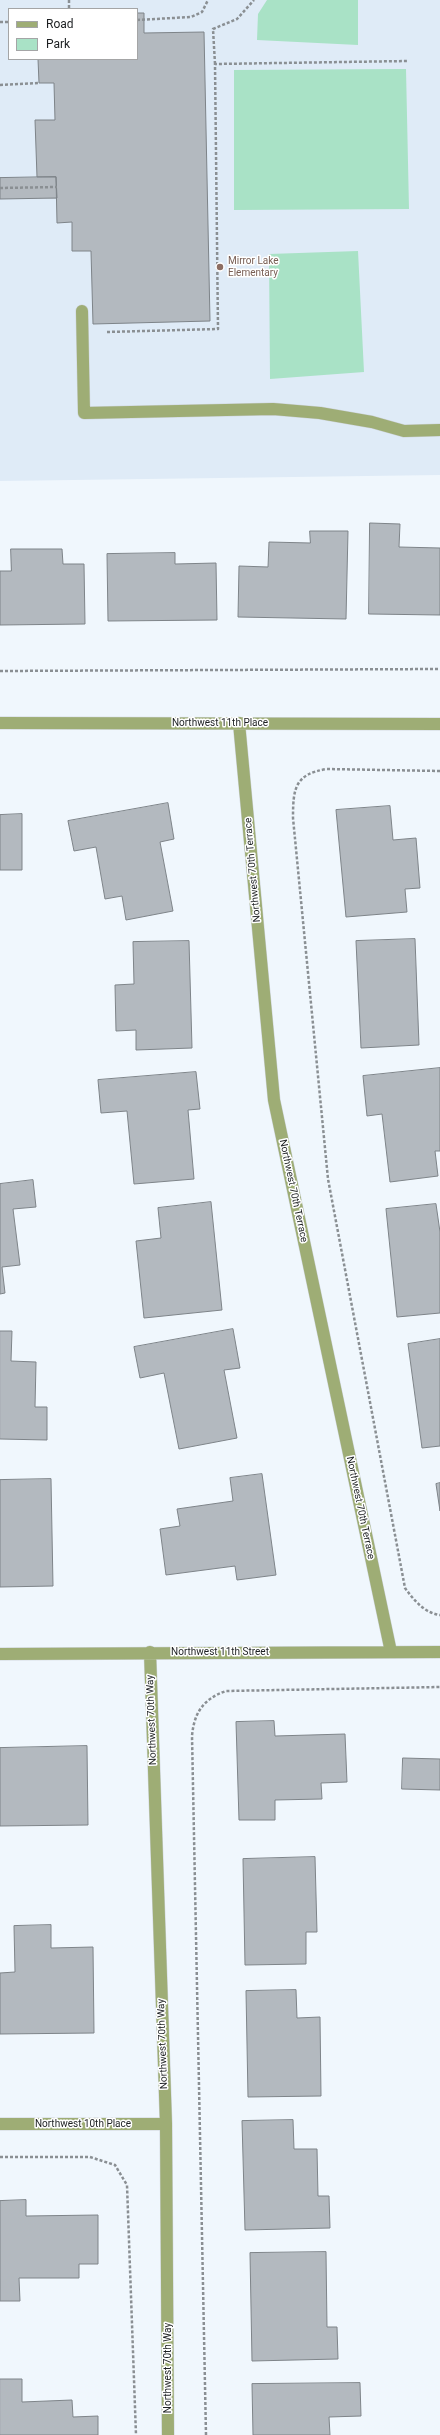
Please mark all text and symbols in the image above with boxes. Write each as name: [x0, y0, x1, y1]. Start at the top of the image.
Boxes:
legend: [8, 8, 138, 60]
text: Road: [46, 17, 74, 31]
text: Park: [46, 37, 70, 51]
place label: Mirror Lake Elementary: [228, 255, 279, 278]
marker: Mirror Lake Elementary: [215, 262, 225, 272]
street label: Northwest 11th Place: [172, 717, 268, 729]
street label: Northwest 70th Terrace: [242, 817, 264, 923]
street label: Northwest 70th Terrace: [276, 1138, 310, 1244]
street label: Northwest 70th Terrace: [343, 1455, 377, 1561]
street label: Northwest 11th Street: [171, 1646, 269, 1658]
street label: Northwest 70th Way: [144, 1675, 160, 1765]
street label: Northwest 70th Way: [155, 1999, 171, 2089]
street label: Northwest 10th Place: [35, 2118, 131, 2130]
street label: Northwest 70th Way: [162, 2323, 174, 2413]

